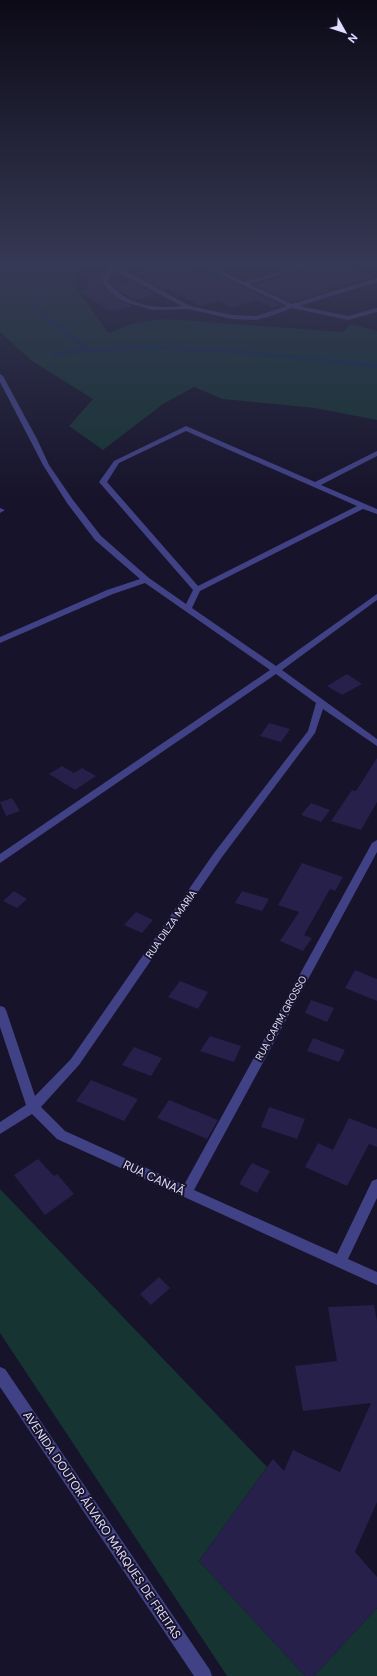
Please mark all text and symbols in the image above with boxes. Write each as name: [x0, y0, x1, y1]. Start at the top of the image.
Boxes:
north arrow: [325, 12, 365, 52]
text: N: [345, 31, 361, 46]
street label: RUA DILZA MARIA: [143, 887, 200, 961]
street label: RUA CAPIM GROSSO: [252, 973, 310, 1063]
street label: RUA CANAÃ: [121, 1157, 187, 1199]
street label: AVENIDA DOUTOR ÁLVARO MARQUES DE FREITAS: [19, 1408, 185, 1642]

